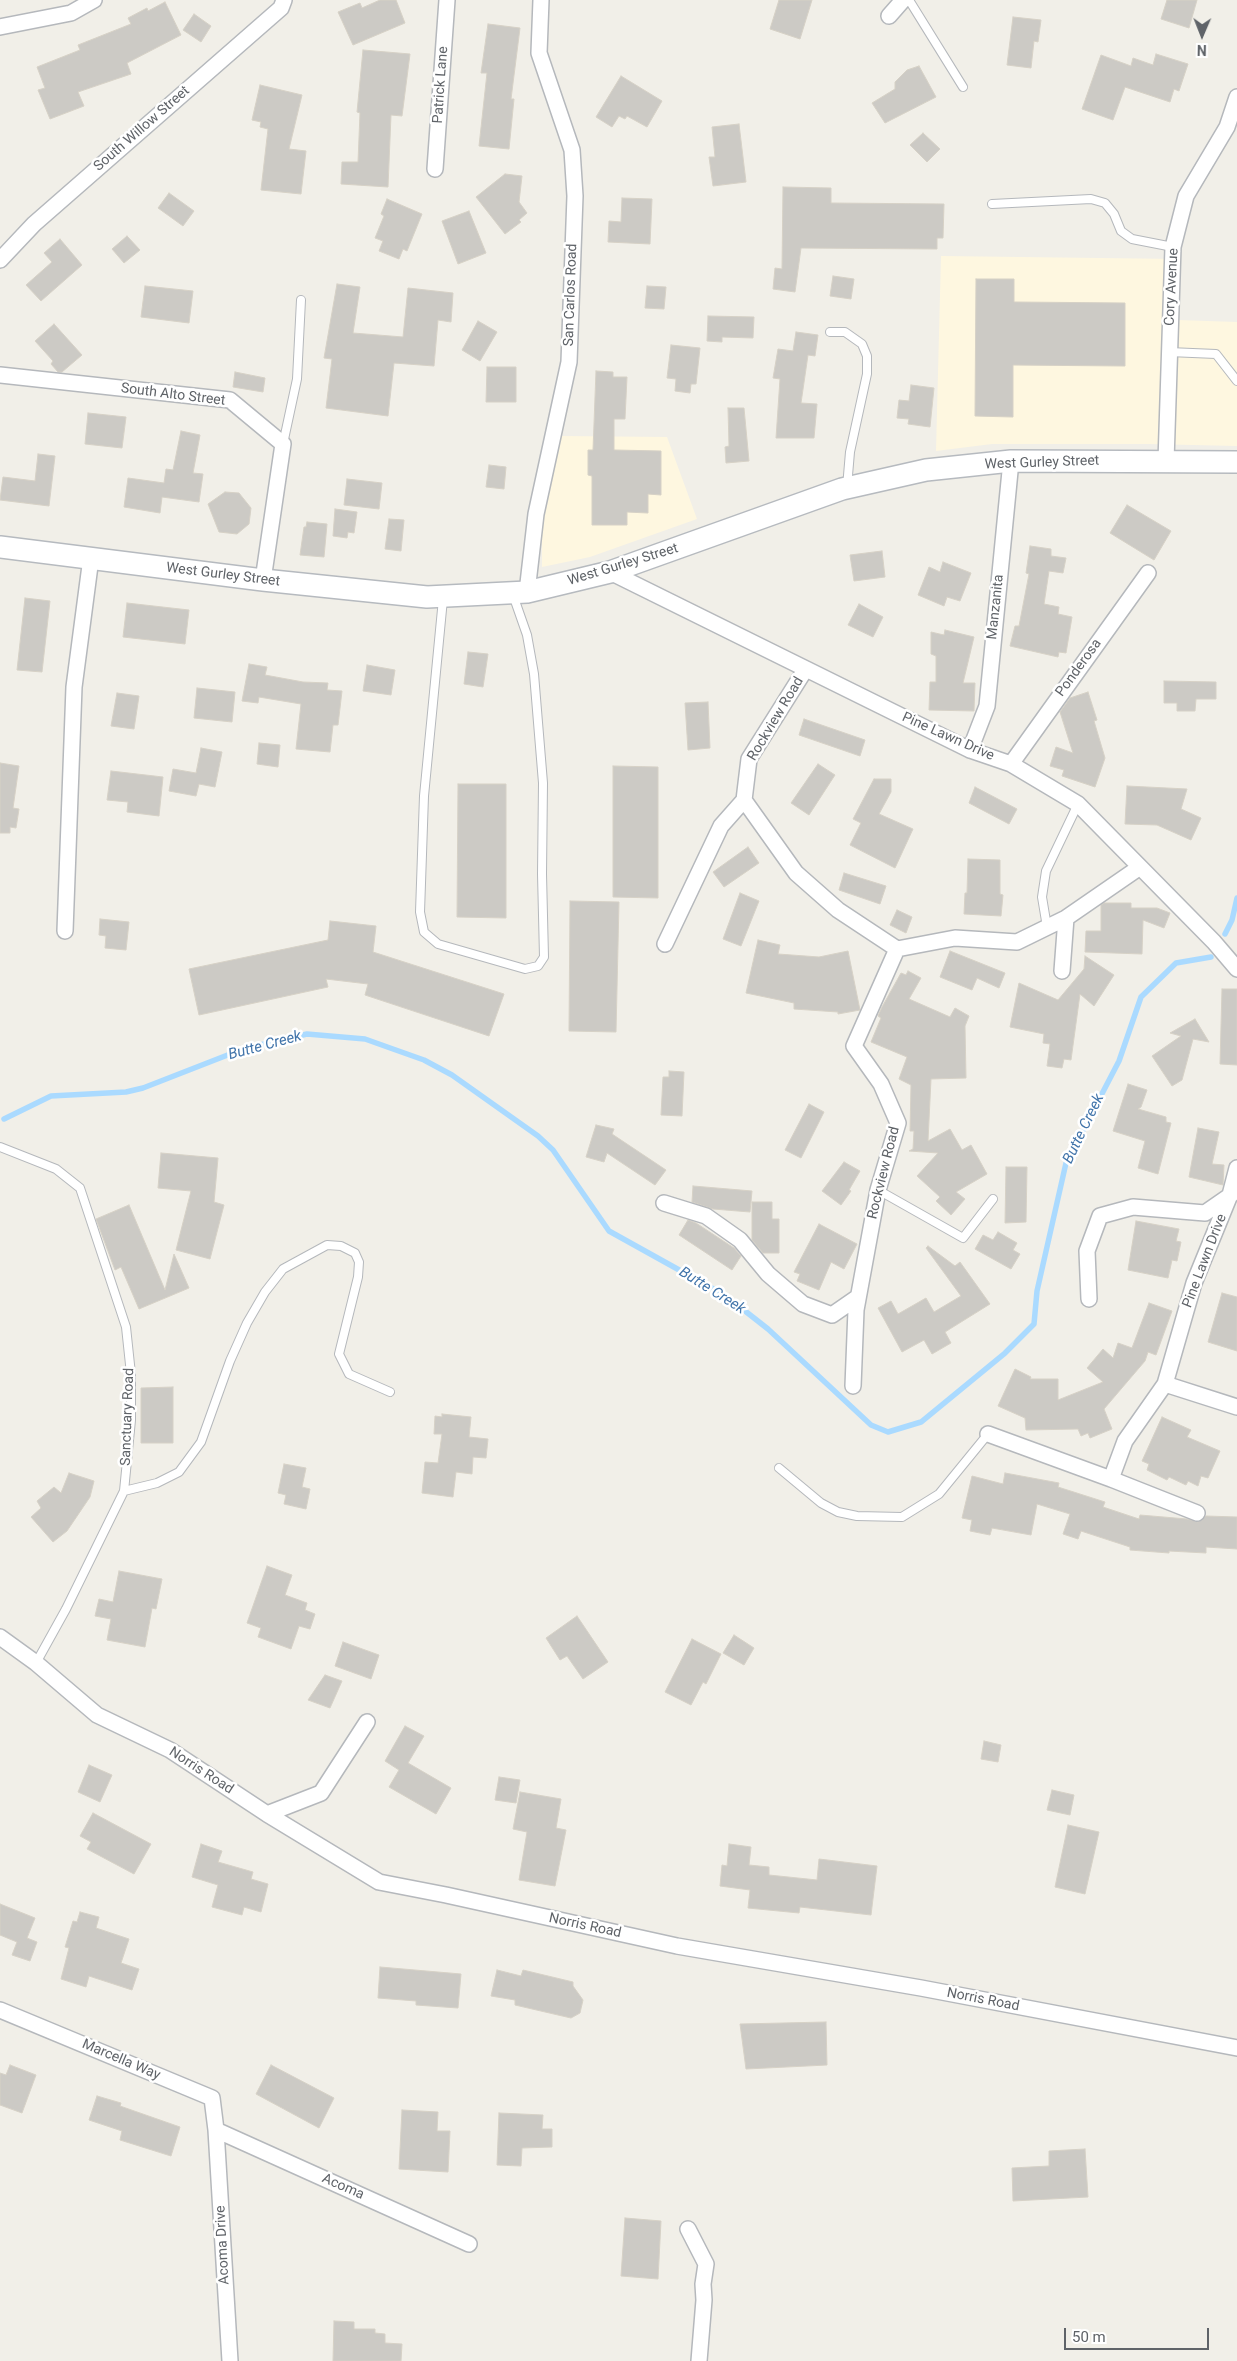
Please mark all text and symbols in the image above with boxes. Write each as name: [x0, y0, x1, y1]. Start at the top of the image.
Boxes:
north arrow: [1177, 10, 1227, 60]
text: N: [1197, 42, 1207, 58]
street label: Patrick Lane: [430, 46, 452, 124]
street label: South Willow Street: [91, 83, 193, 175]
street label: San Carlos Road: [561, 243, 581, 347]
street label: Cory Avenue: [1162, 248, 1182, 326]
street label: South Alto Street: [120, 380, 226, 410]
street label: West Gurley Street: [984, 453, 1100, 473]
street label: West Gurley Street: [566, 540, 680, 590]
street label: West Gurley Street: [165, 560, 281, 590]
street label: Manzanita: [984, 574, 1008, 640]
street label: Ponderosa: [1052, 636, 1106, 700]
street label: Rockview Road: [744, 674, 808, 764]
street label: Pine Lawn Drive: [899, 709, 997, 765]
water label: Butte Creek: [226, 1028, 304, 1064]
water label: Butte Creek: [1059, 1091, 1109, 1167]
street label: Rockview Road: [864, 1125, 904, 1221]
street label: Pine Lawn Drive: [1179, 1212, 1231, 1310]
water label: Butte Creek: [675, 1263, 749, 1319]
street label: Sanctuary Road: [118, 1368, 138, 1466]
street label: Norris Road: [166, 1744, 236, 1798]
street label: Norris Road: [547, 1910, 623, 1942]
street label: Norris Road: [945, 1985, 1021, 2015]
street label: Marcella Way: [79, 2036, 163, 2084]
street label: Acoma: [319, 2170, 367, 2204]
street label: Acoma Drive: [213, 2205, 233, 2285]
scale bar: [1067, 2318, 1212, 2350]
text: 50 m: [1072, 2328, 1106, 2346]

